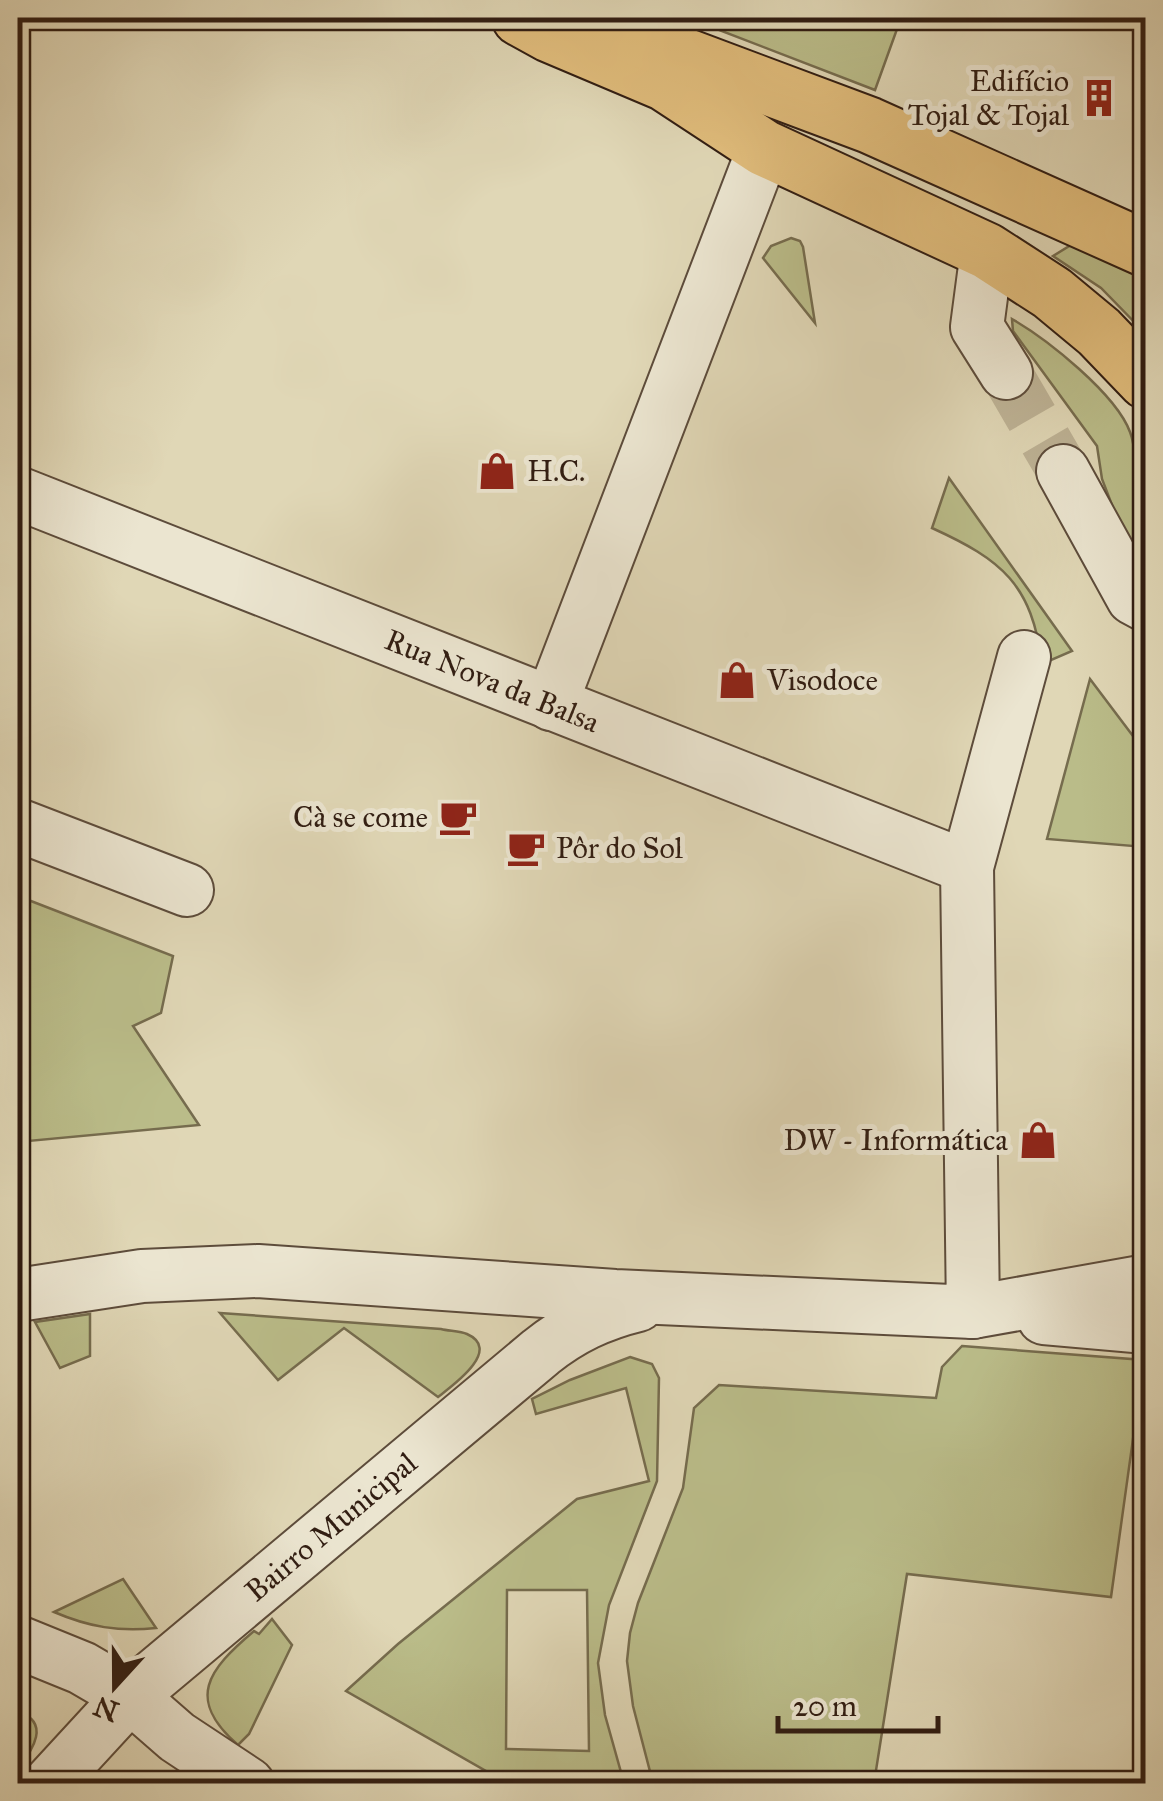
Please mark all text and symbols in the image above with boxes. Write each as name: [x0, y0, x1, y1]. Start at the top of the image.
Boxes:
place label: Edifício Tojal & Tojal: [908, 63, 1070, 133]
building icon: Edifício Tojal & Tojal: [1078, 77, 1120, 119]
shop icon: H.C.: [476, 450, 518, 492]
place label: H.C.: [527, 453, 585, 489]
street label: Rua Nova da Balsa: [380, 622, 605, 740]
shop icon: Visodoce: [716, 659, 758, 701]
place label: Visodoce: [766, 662, 878, 698]
cafe icon: Cà se come: [437, 796, 479, 838]
place label: Cà se come: [293, 799, 428, 835]
cafe icon: Pôr do Sol: [505, 827, 547, 869]
place label: Pôr do Sol: [556, 830, 684, 866]
shop icon: DW - Informática: [1017, 1119, 1059, 1161]
place label: DW - Informática: [784, 1122, 1008, 1158]
street label: Bairro Municipal: [238, 1444, 425, 1609]
north arrow: [65, 1636, 165, 1736]
scale bar: [778, 1671, 938, 1733]
text: N: [89, 1688, 124, 1729]
text: 20 m: [793, 1688, 857, 1724]

